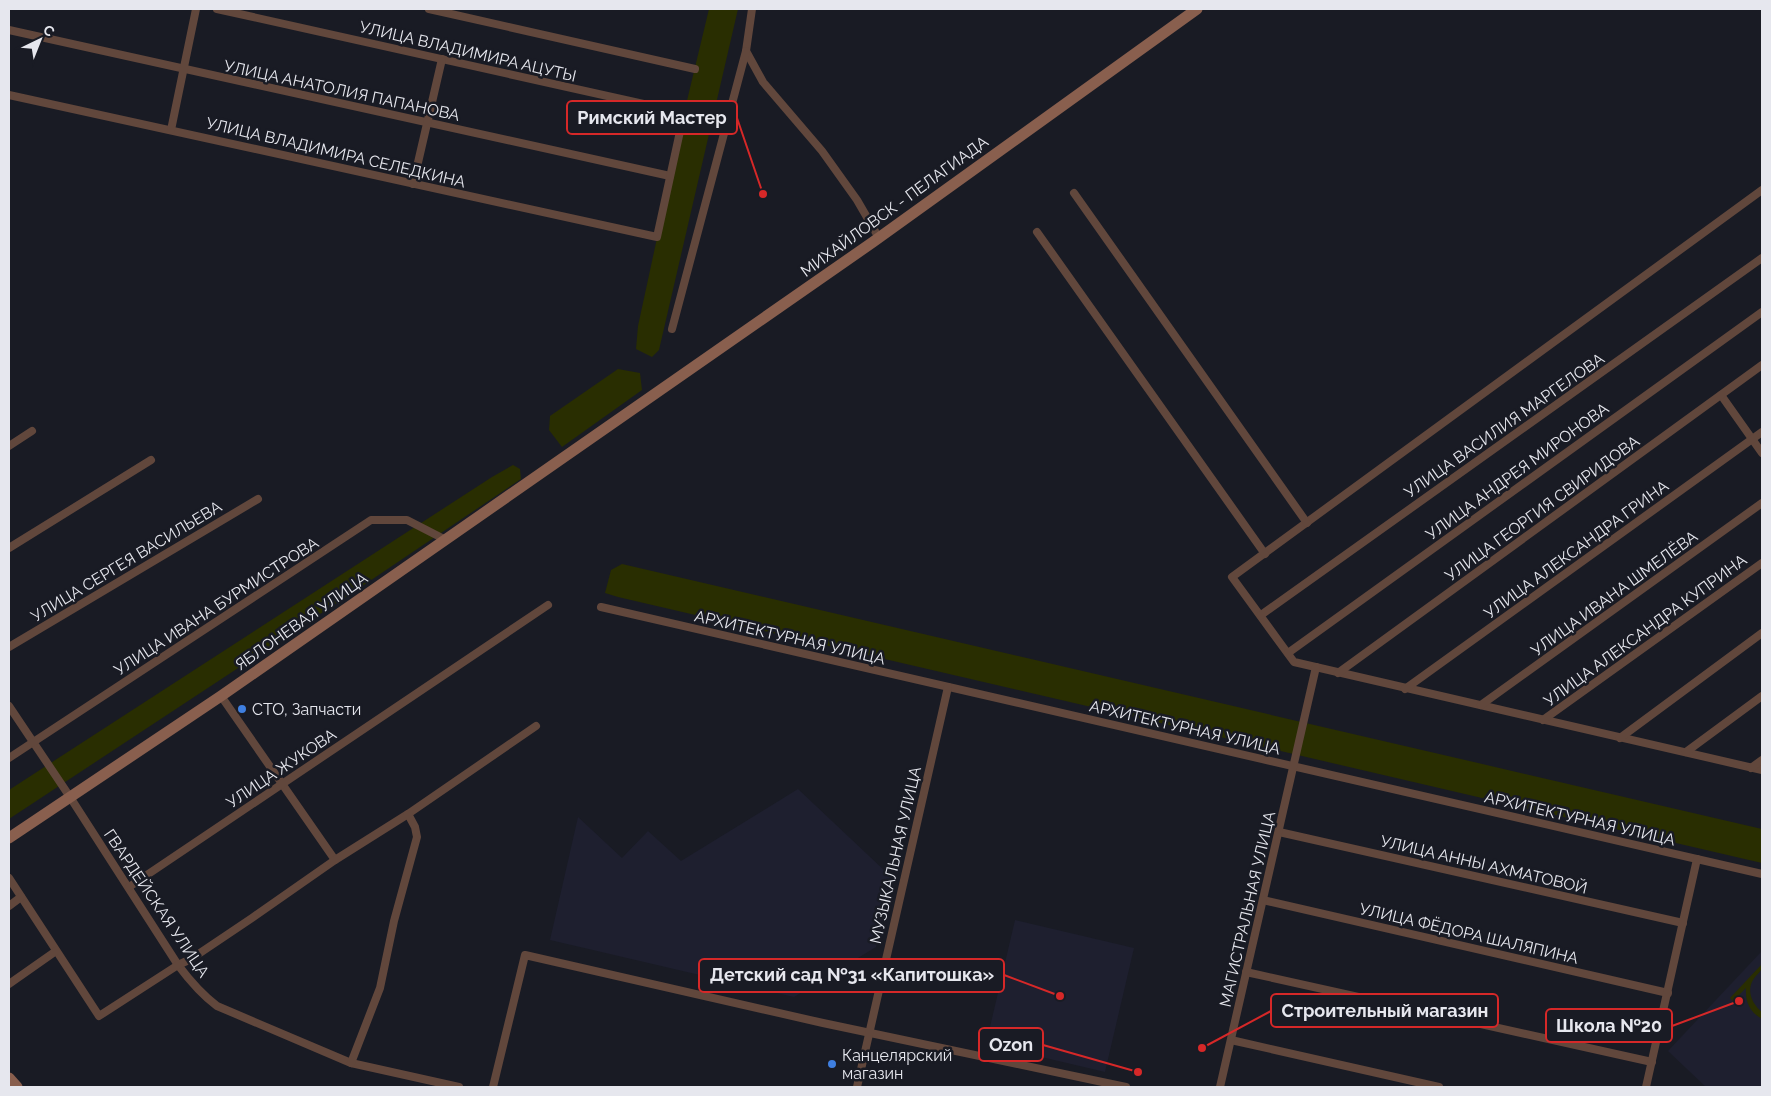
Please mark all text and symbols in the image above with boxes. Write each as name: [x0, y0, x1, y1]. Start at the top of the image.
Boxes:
north arrow: [15, 15, 65, 65]
street label: УЛИЦА ВЛАДИМИРА АЦУТЫ: [358, 17, 578, 86]
text: С: [40, 21, 58, 40]
street label: УЛИЦА АНАТОЛИЯ ПАПАНОВА: [222, 56, 462, 125]
callout: Римский Мастер: [567, 101, 737, 134]
text: Римский Мастер: [577, 107, 727, 128]
street label: УЛИЦА ВЛАДИМИРА СЕЛЕДКИНА: [204, 113, 468, 192]
street label: МИХАЙЛОВСК - ПЕЛАГИАДА: [797, 132, 992, 281]
street label: УЛИЦА ВАСИЛИЯ МАРГЕЛОВА: [1401, 349, 1608, 502]
street label: УЛИЦА АНДРЕЯ МИРОНОВА: [1422, 399, 1612, 544]
street label: УЛИЦА ГЕОРГИЯ СВИРИДОВА: [1442, 431, 1643, 585]
street label: УЛИЦА АЛЕКСАНДРА ГРИНА: [1481, 476, 1672, 623]
street label: УЛИЦА СЕРГЕЯ ВАСИЛЬЕВА: [27, 497, 225, 626]
street label: УЛИЦА ИВАНА ШМЕЛЁВА: [1527, 526, 1701, 660]
street label: УЛИЦА ИВАНА БУРМИСТРОВА: [111, 533, 322, 680]
street label: УЛИЦА АЛЕКСАНДРА КУПРИНА: [1540, 550, 1751, 710]
street label: ЯБЛОНЕВАЯ УЛИЦА: [231, 568, 371, 674]
street label: АРХИТЕКТУРНАЯ УЛИЦА: [693, 606, 887, 669]
street label: АРХИТЕКТУРНАЯ УЛИЦА: [1088, 696, 1282, 759]
place label: СТО, Запчасти: [252, 700, 361, 719]
marker: СТО, Запчасти: [236, 703, 248, 715]
street label: УЛИЦА ЖУКОВА: [223, 725, 340, 812]
street label: МУЗЫКАЛЬНАЯ УЛИЦА: [866, 764, 925, 946]
street label: АРХИТЕКТУРНАЯ УЛИЦА: [1483, 787, 1677, 850]
street label: МАГИСТРАЛЬНАЯ УЛИЦА: [1216, 809, 1279, 1009]
street label: ГВАРДЕЙСКАЯ УЛИЦА: [100, 826, 213, 981]
street label: УЛИЦА АННЫ АХМАТОВОЙ: [1379, 831, 1589, 898]
street label: УЛИЦА ФЁДОРА ШАЛЯПИНА: [1358, 898, 1581, 968]
callout: Детский сад №31 «Капитошка»: [699, 959, 1004, 992]
text: Детский сад №31 «Капитошка»: [710, 964, 995, 985]
callout: Строительный магазин: [1271, 994, 1498, 1027]
text: Строительный магазин: [1282, 1000, 1488, 1021]
callout: Школа №20: [1546, 1009, 1672, 1042]
text: Школа №20: [1556, 1015, 1662, 1036]
callout: Ozon: [979, 1028, 1043, 1061]
text: Ozon: [989, 1034, 1033, 1055]
place label: Канцелярский магазин: [842, 1046, 952, 1083]
marker: Канцелярский магазин: [826, 1058, 838, 1070]

